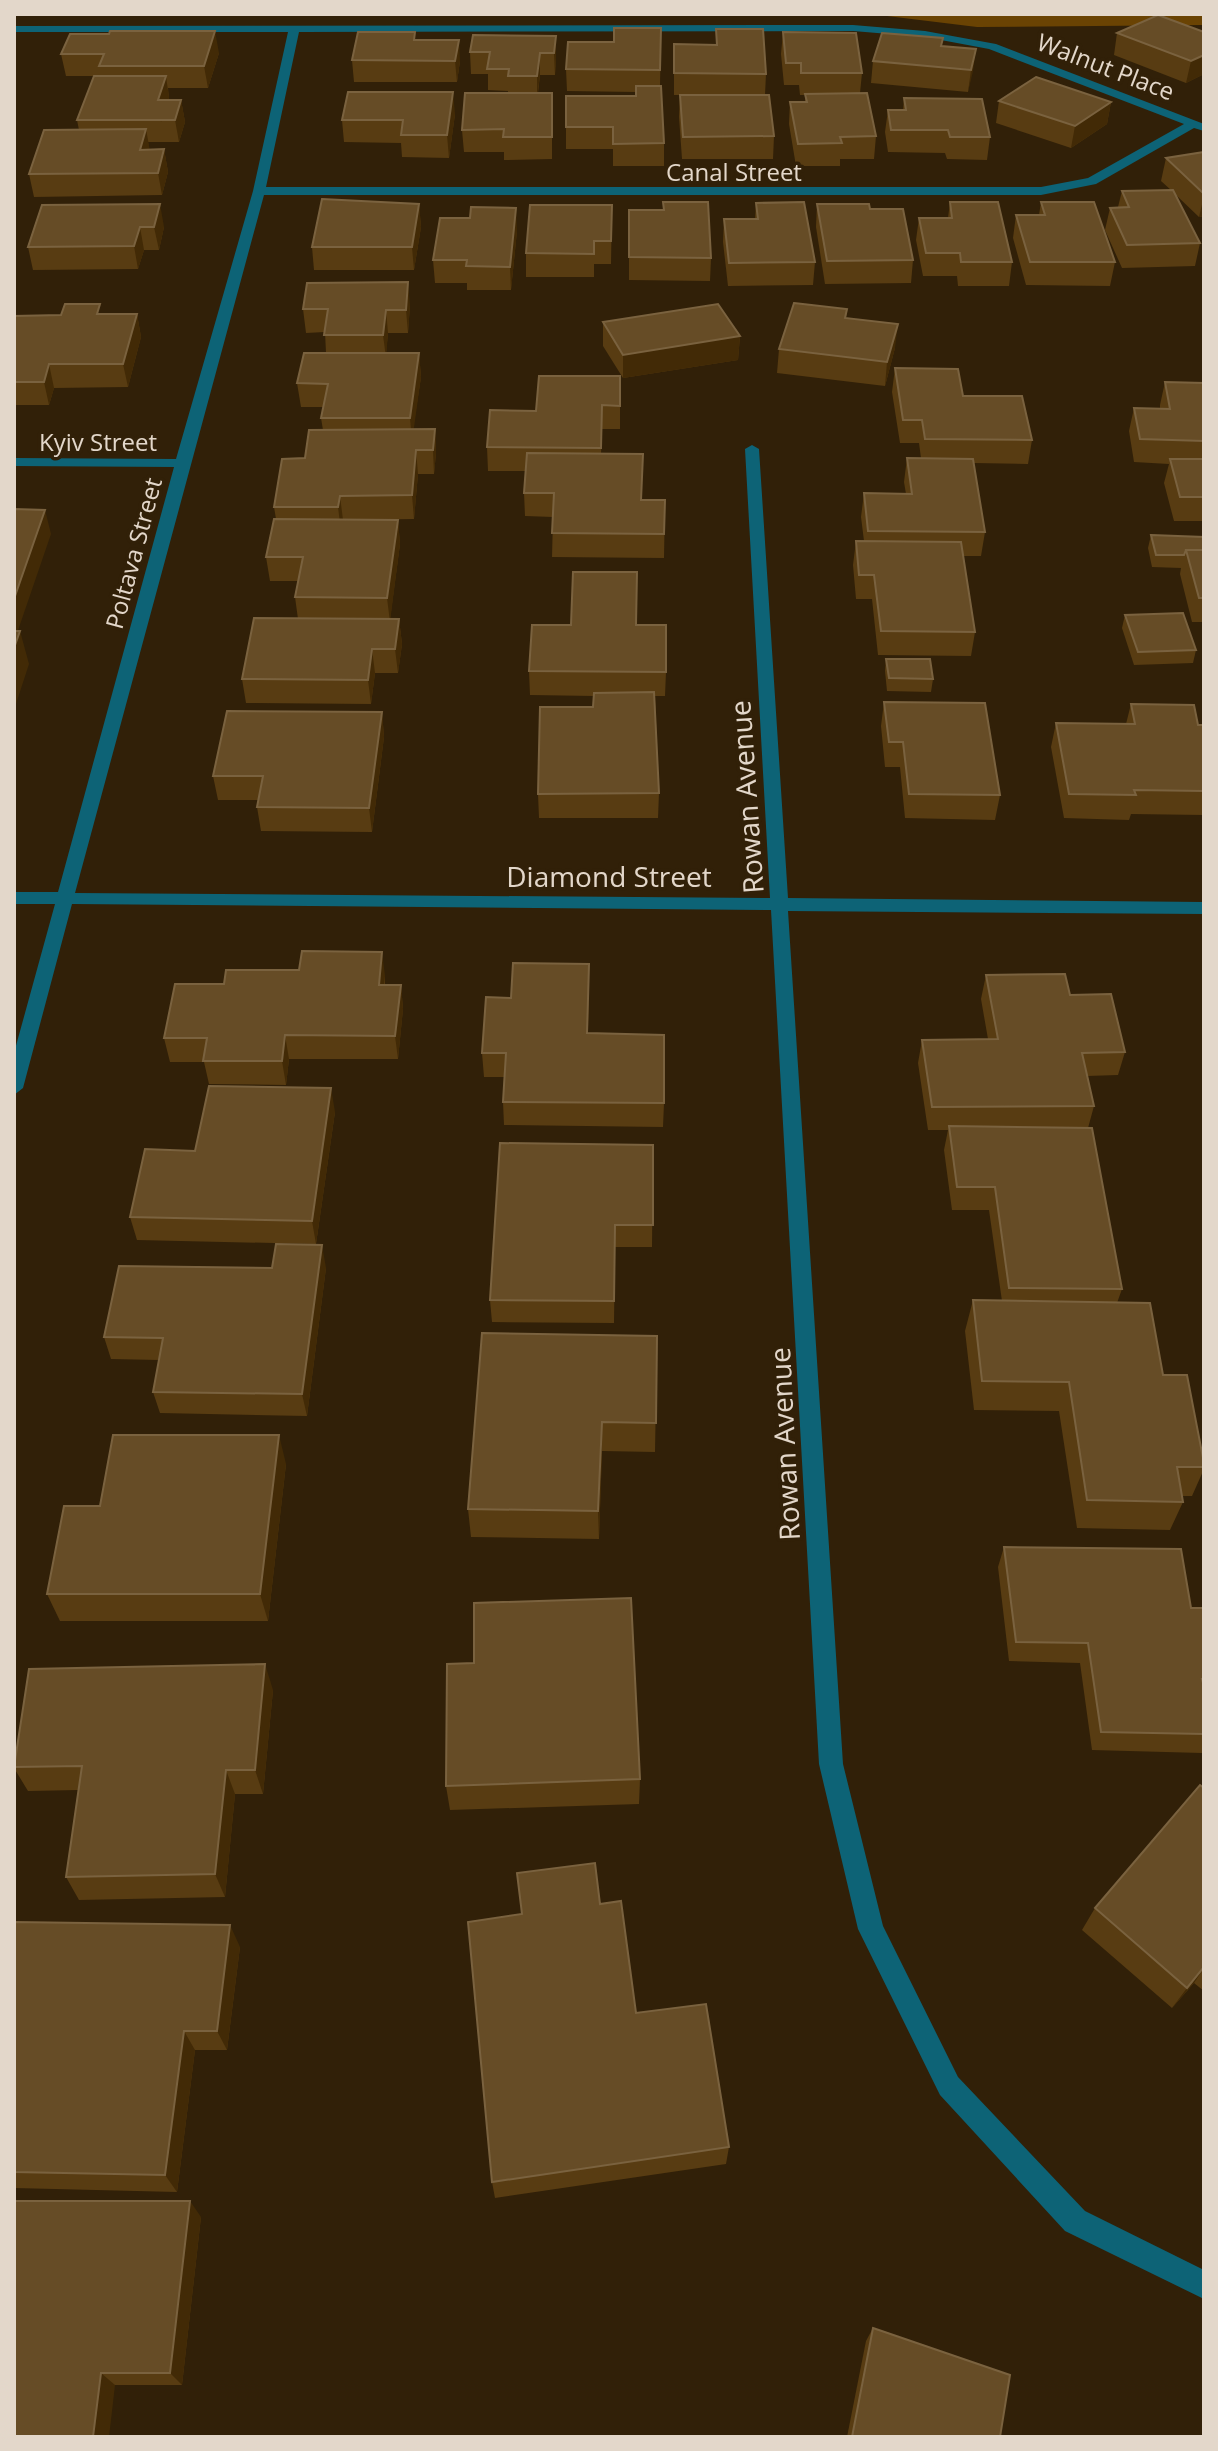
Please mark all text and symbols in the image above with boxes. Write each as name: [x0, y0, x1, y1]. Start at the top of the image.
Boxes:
street label: Walnut Place: [1033, 25, 1179, 107]
street label: Canal Street: [666, 155, 802, 188]
street label: Kyiv Street: [39, 425, 157, 458]
street label: Poltava Street: [97, 474, 169, 632]
street label: Rowan Avenue: [720, 699, 772, 895]
street label: Diamond Street: [506, 857, 712, 895]
street label: Rowan Avenue: [760, 1346, 808, 1542]

